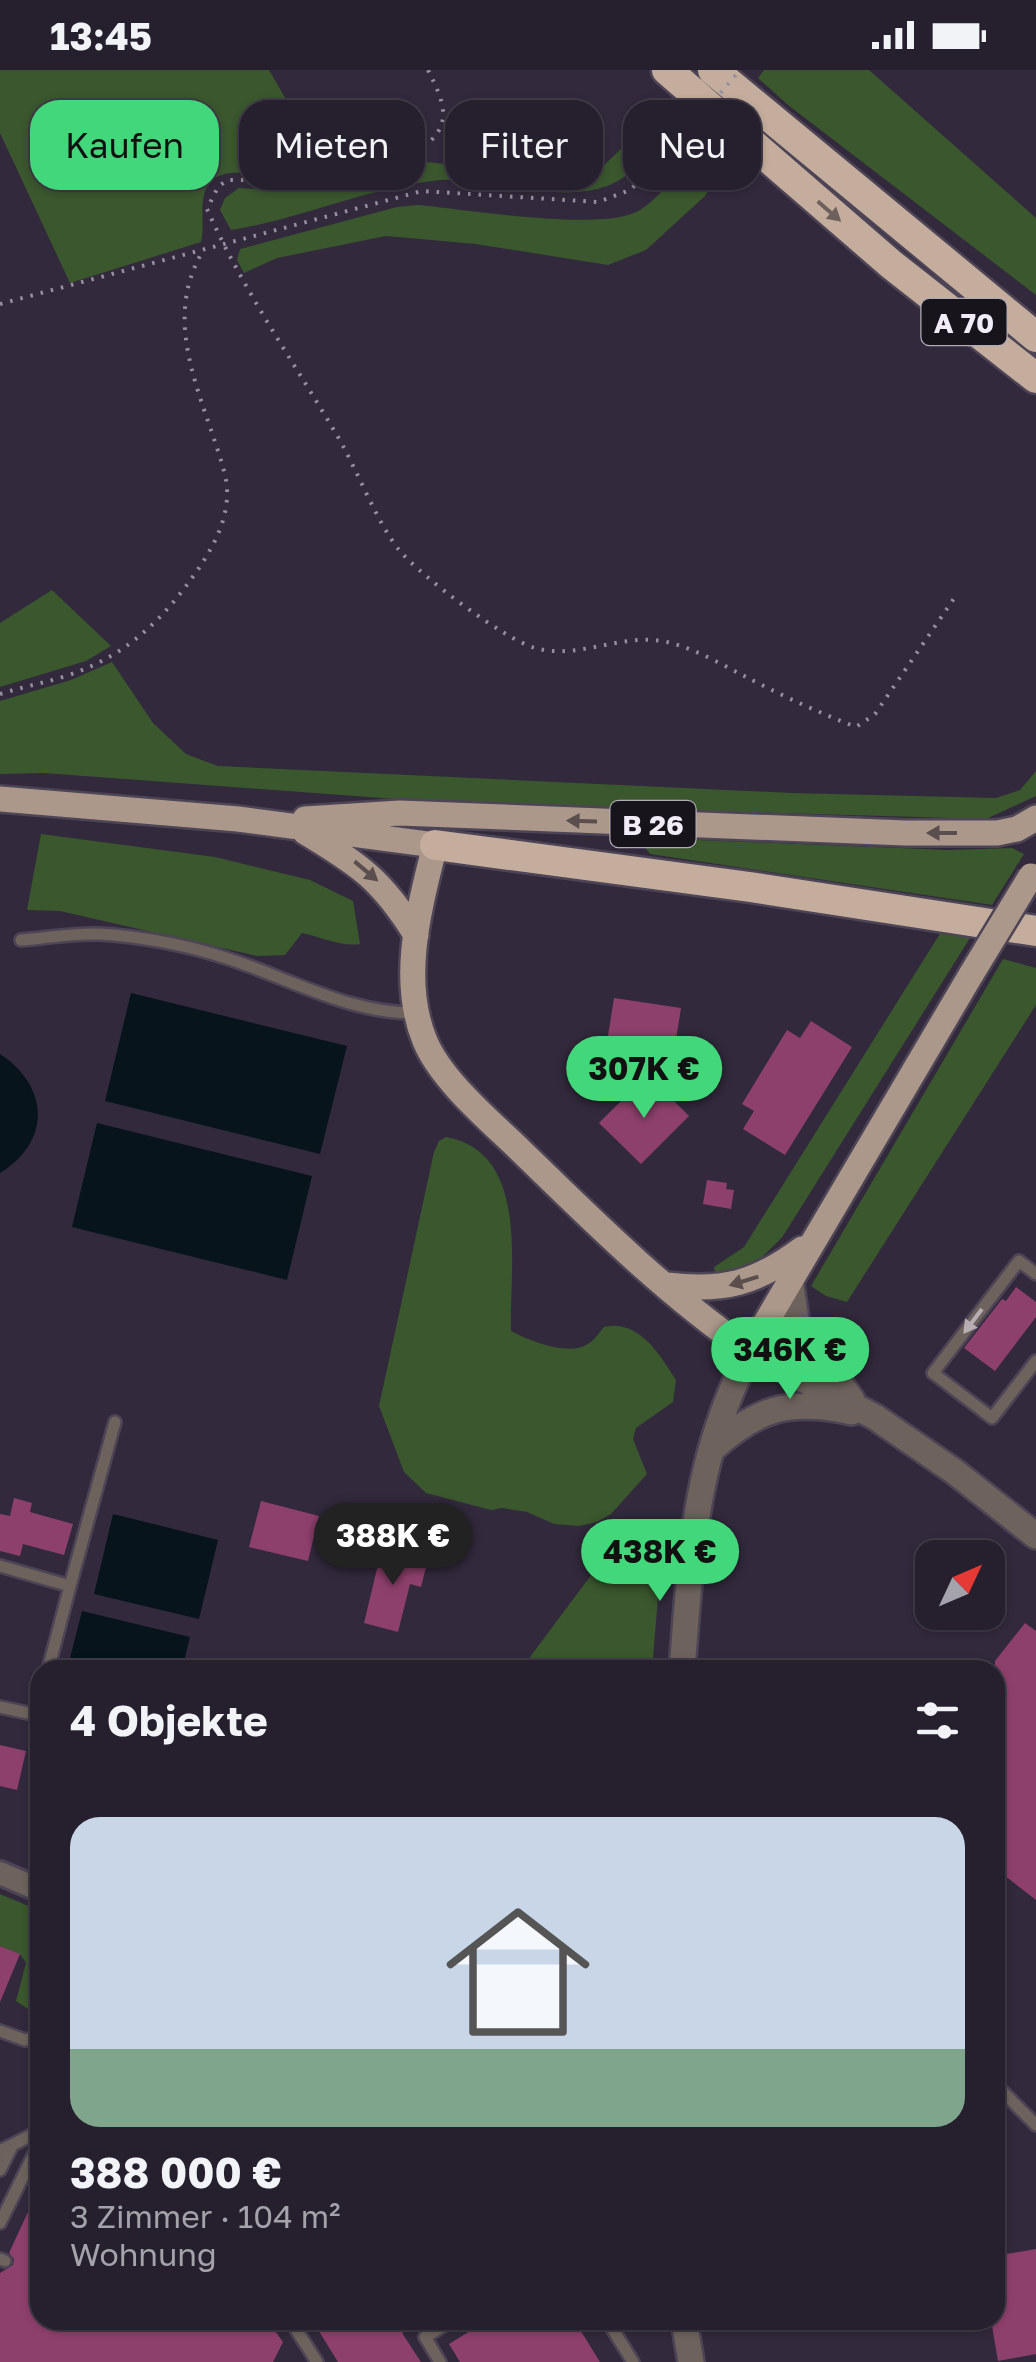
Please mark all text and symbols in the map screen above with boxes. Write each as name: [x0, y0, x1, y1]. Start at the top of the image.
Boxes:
text: 13:45: [50, 13, 152, 58]
chip: Kaufen: [30, 100, 219, 190]
chip: Mieten: [239, 100, 425, 190]
chip: Filter: [445, 100, 603, 190]
chip: Neu: [623, 100, 761, 190]
one-way arrow: [817, 200, 842, 222]
road number: A 70: [922, 299, 1006, 345]
road number: B 26: [610, 801, 696, 847]
one-way arrow: [565, 813, 597, 829]
one-way arrow: [925, 825, 957, 841]
one-way arrow: [353, 860, 378, 881]
pin: 307K €: [563, 1036, 725, 1121]
text: 307K €: [588, 1049, 700, 1087]
one-way arrow: [729, 1274, 759, 1289]
one-way arrow: [963, 1308, 983, 1334]
pin: 346K €: [709, 1317, 871, 1402]
text: 346K €: [733, 1330, 847, 1368]
pin: 388K €: [312, 1503, 474, 1588]
text: 388K €: [336, 1516, 450, 1554]
pin: 438K €: [579, 1519, 741, 1604]
text: 438K €: [603, 1532, 717, 1570]
north arrow: [915, 1540, 1005, 1630]
map controls: [915, 1540, 1005, 1630]
icon: filters: [910, 1693, 965, 1748]
text: 4 Objekte: [70, 1695, 268, 1745]
icon: home: [428, 1882, 608, 2062]
text: 388 000 €: [70, 2147, 282, 2197]
text: 3 Zimmer · 104 m²: [70, 2197, 341, 2235]
text: Wohnung: [70, 2235, 217, 2273]

